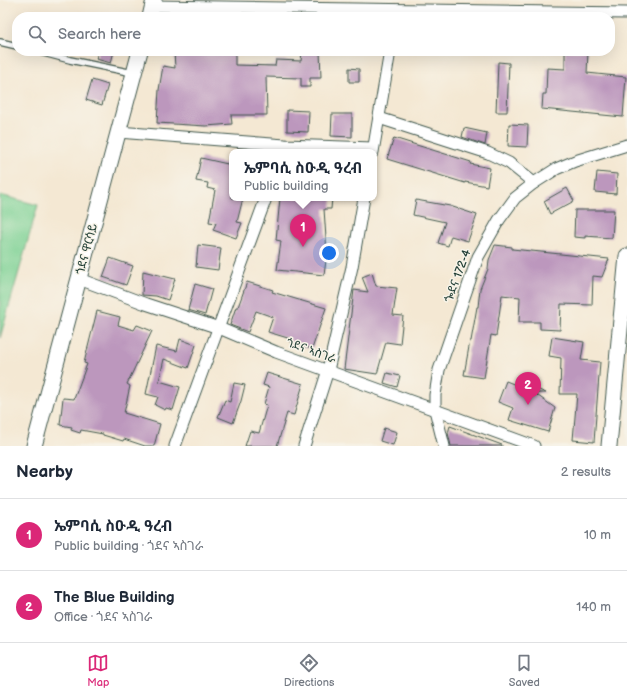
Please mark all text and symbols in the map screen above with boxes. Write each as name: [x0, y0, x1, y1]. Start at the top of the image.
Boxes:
search box: [12, 12, 615, 56]
icon: search: [26, 23, 48, 45]
text: Search here: [58, 25, 141, 44]
popup: [229, 149, 377, 201]
text: ኤምባሲ ስዑዲ ዓረብ: [244, 159, 362, 178]
text: Public building: [244, 178, 329, 194]
pin: 1: [290, 214, 316, 247]
street label: ጎደና ዋርሳይ: [73, 222, 101, 276]
your location: [319, 243, 339, 263]
street label: ጐደና 172-4: [441, 247, 475, 305]
street label: ጎደና ኣስገራ: [284, 335, 338, 367]
pin: 2: [515, 372, 541, 405]
text: Nearby: [16, 462, 73, 482]
text: 2 results: [561, 464, 611, 480]
text: ኤምባሲ ስዑዲ ዓረብ: [54, 517, 172, 536]
text: 1: [26, 527, 32, 543]
text: 10 m: [584, 527, 611, 543]
text: Public building · ጎደና ኣስገራ: [54, 538, 203, 554]
text: The Blue Building: [54, 588, 175, 607]
text: 2: [25, 599, 33, 615]
text: 140 m: [576, 599, 611, 615]
text: Office · ጎደና ኣስገራ: [54, 609, 152, 625]
tab: Map: [87, 652, 109, 689]
tab: Directions: [284, 652, 334, 689]
tab: Saved: [509, 652, 540, 689]

